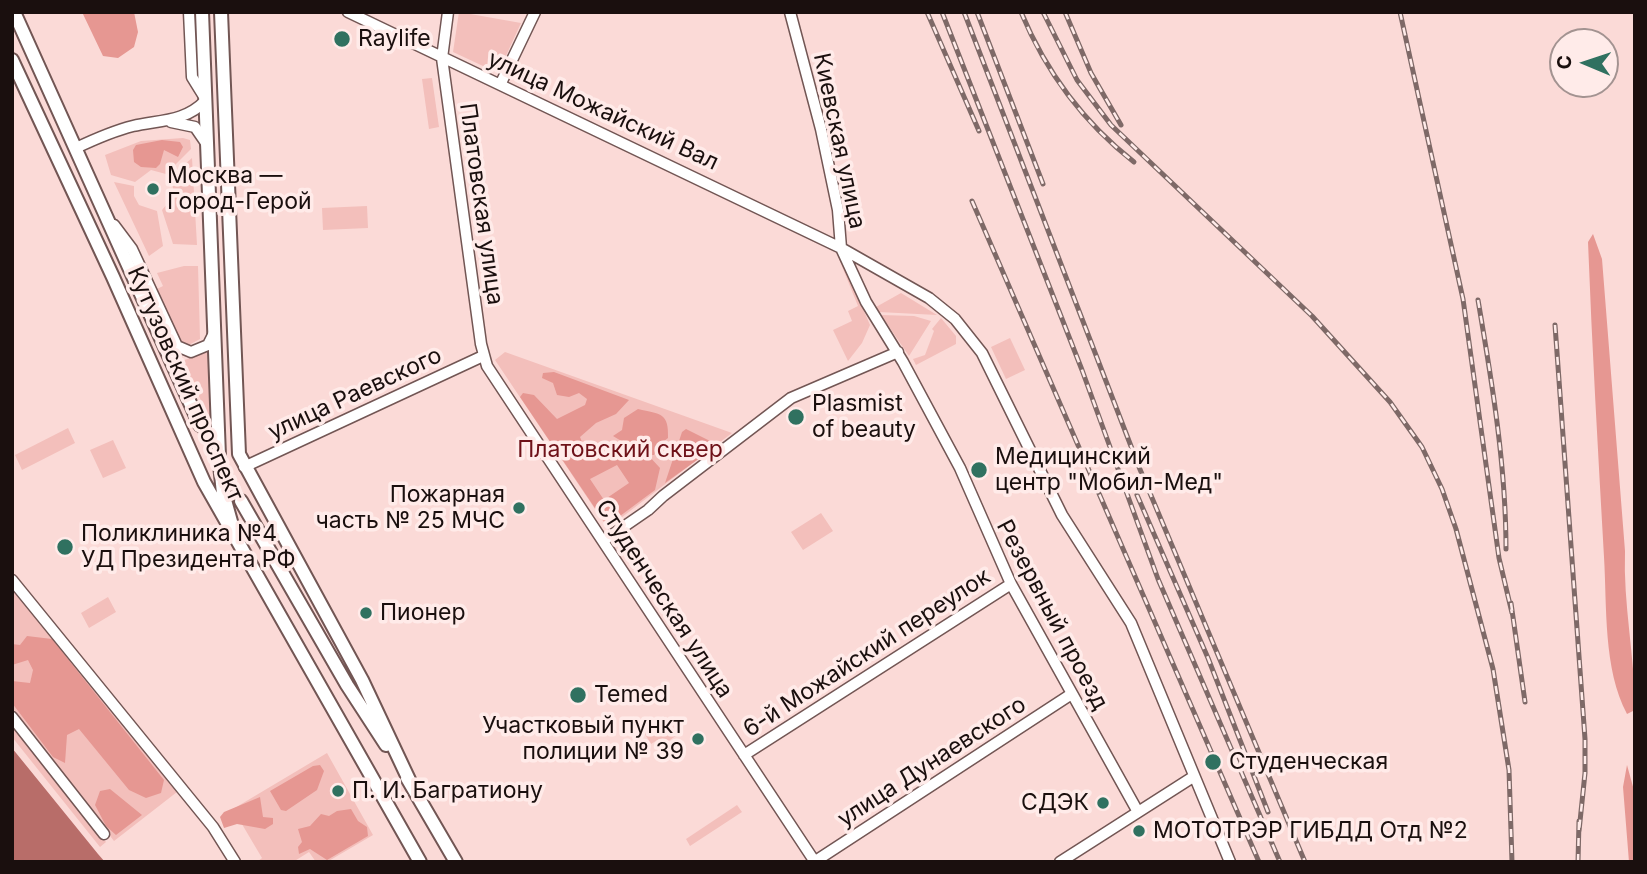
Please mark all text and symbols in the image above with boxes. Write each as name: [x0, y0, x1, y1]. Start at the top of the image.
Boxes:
place label: Raylife: [358, 25, 431, 53]
north arrow: [1549, 28, 1619, 98]
marker: Raylife: [332, 29, 352, 49]
street label: улица Можайский Вал: [483, 45, 723, 177]
street label: Киевская улица: [807, 51, 871, 231]
text: С: [1553, 55, 1576, 70]
street label: Платовская улица: [453, 101, 509, 307]
place label: Москва — Город-Герой: [167, 162, 312, 216]
marker: Москва — Город-Герой: [145, 181, 161, 197]
street label: Кутузовский проспект: [121, 263, 249, 505]
street label: улица Раевского: [264, 342, 446, 446]
place label: Plasmist of beauty: [812, 390, 916, 444]
marker: Plasmist of beauty: [786, 407, 806, 427]
park label: Платовский сквер: [517, 436, 723, 464]
place label: Медицинский центр "Мобил-Мед": [995, 443, 1223, 497]
marker: Медицинский центр "Мобил-Мед": [969, 460, 989, 480]
place label: Пожарная часть № 25 МЧС: [316, 481, 505, 535]
street label: Студенческая улица: [590, 495, 738, 703]
marker: Пожарная часть № 25 МЧС: [511, 500, 527, 516]
street label: Резервный проезд: [990, 515, 1114, 715]
place label: Поликлиника №4 УД Президента РФ: [81, 520, 296, 574]
marker: Поликлиника №4 УД Президента РФ: [55, 537, 75, 557]
street label: 6-й Можайский переулок: [738, 563, 996, 743]
place label: Пионер: [380, 599, 466, 627]
marker: Пионер: [358, 605, 374, 621]
place label: Temed: [594, 681, 668, 709]
marker: Temed: [568, 685, 588, 705]
street label: улица Дунаевского: [833, 691, 1031, 833]
place label: Участковый пункт полиции № 39: [482, 712, 684, 766]
marker: Участковый пункт полиции № 39: [690, 731, 706, 747]
place label: Студенческая: [1229, 748, 1388, 776]
marker: Студенческая: [1203, 752, 1223, 772]
place label: П. И. Багратиону: [352, 777, 543, 805]
marker: П. И. Багратиону: [330, 783, 346, 799]
place label: СДЭК: [1021, 789, 1089, 817]
marker: СДЭК: [1095, 795, 1111, 811]
place label: МОТОТРЭР ГИБДД Отд №2: [1153, 817, 1468, 845]
marker: МОТОТРЭР ГИБДД Отд №2: [1131, 823, 1147, 839]

